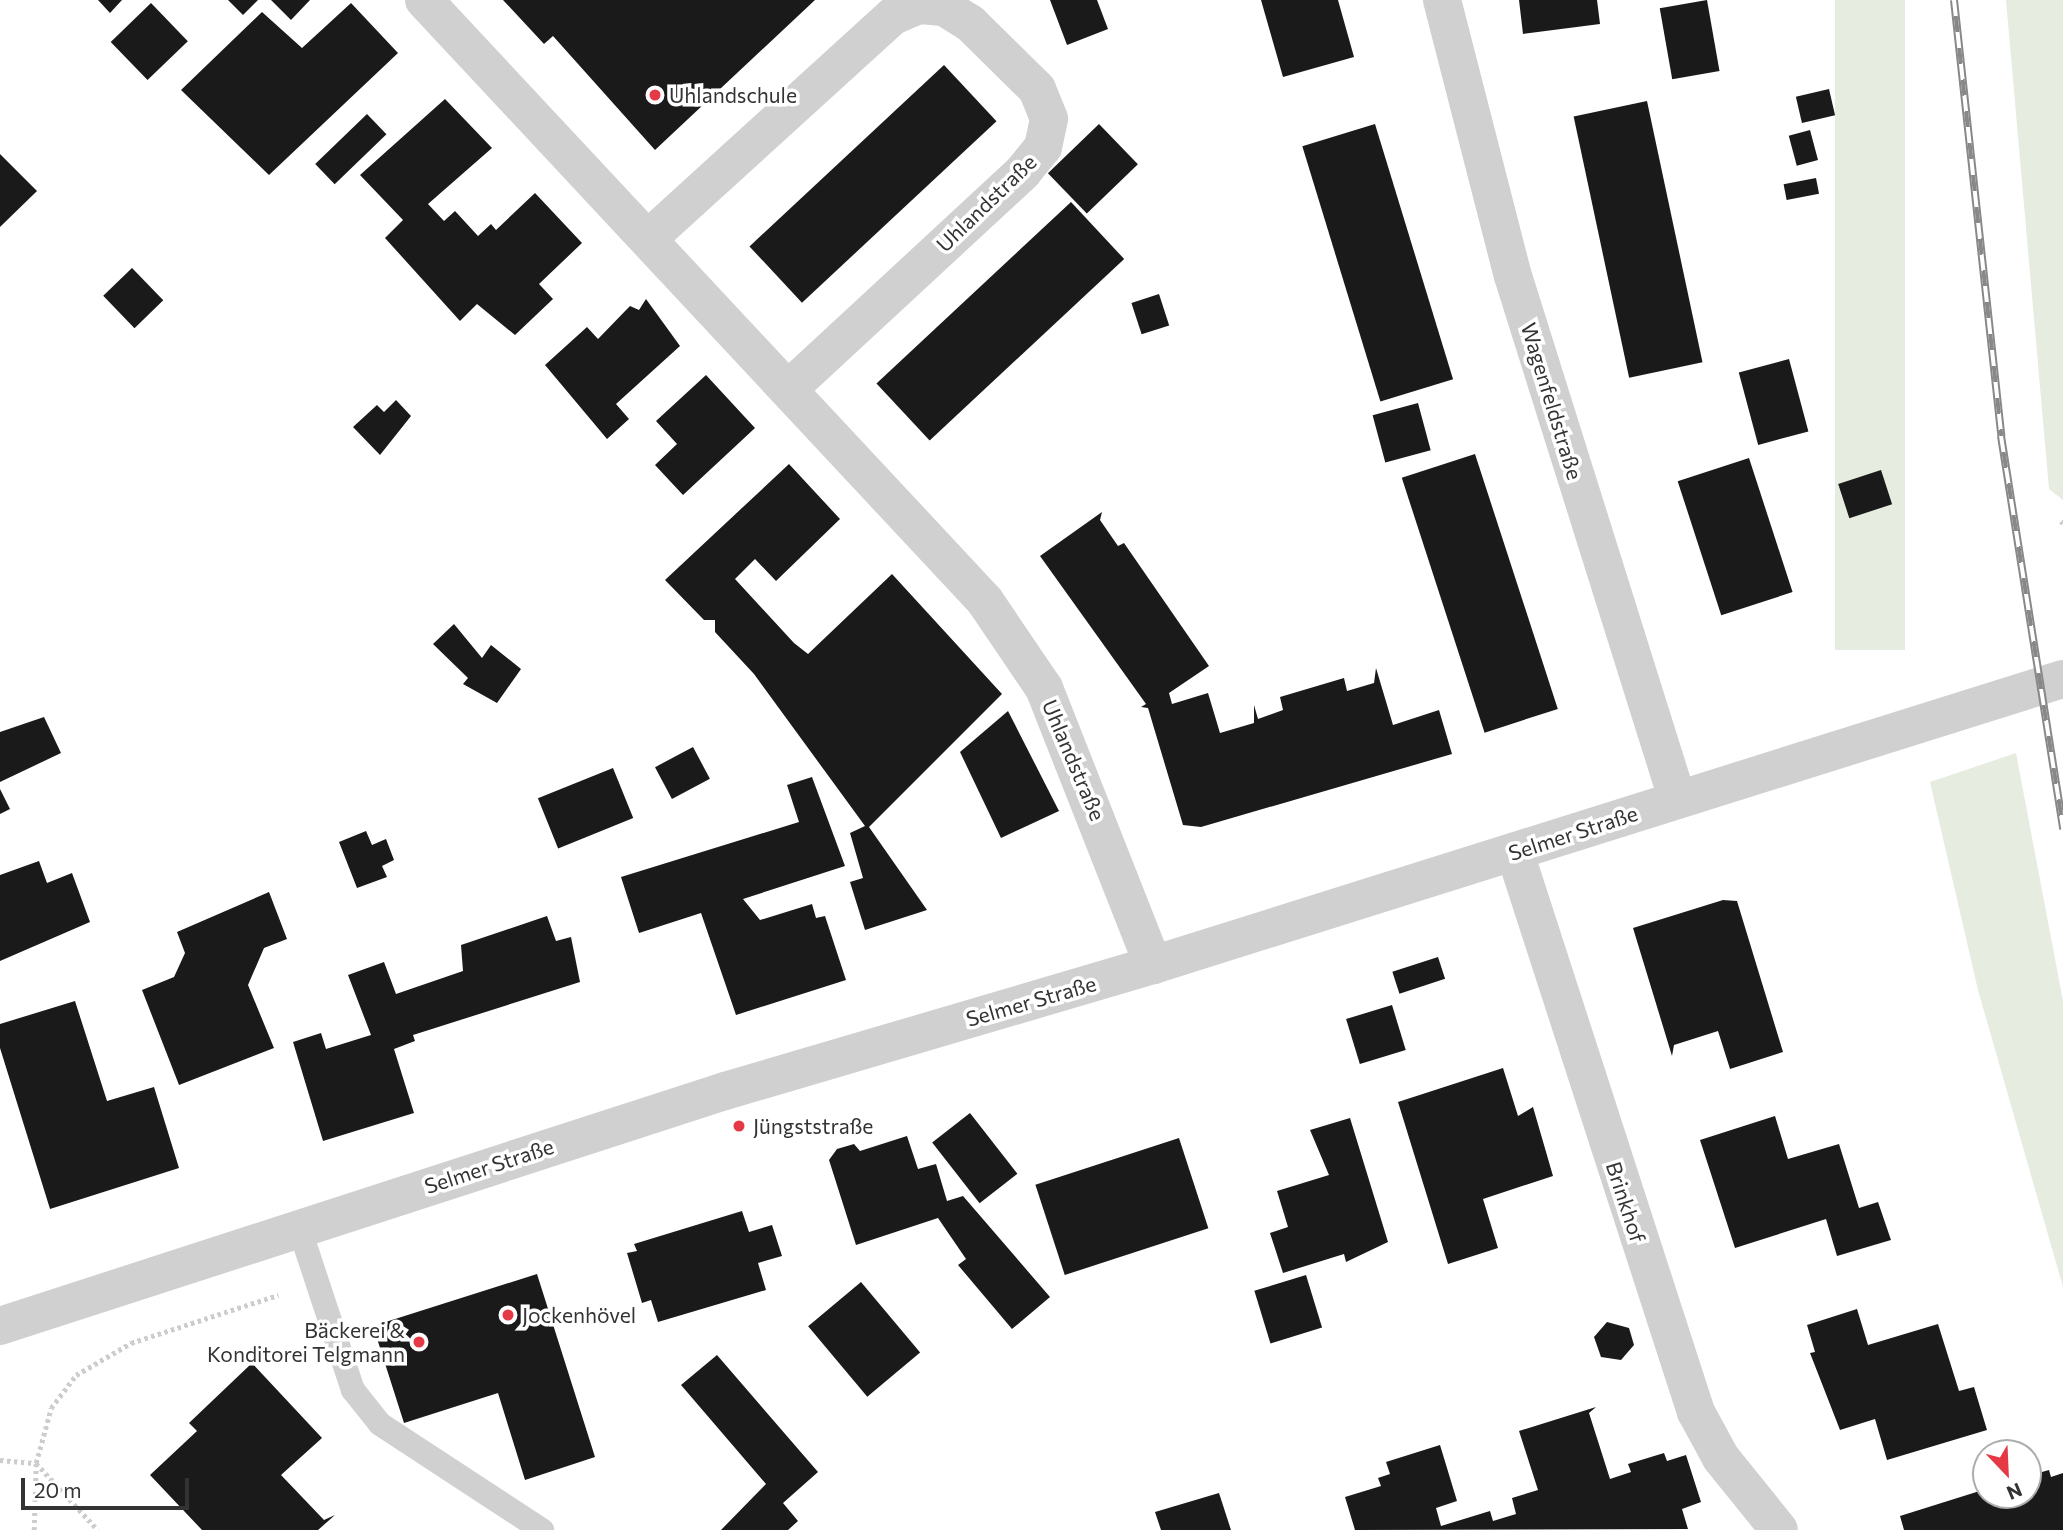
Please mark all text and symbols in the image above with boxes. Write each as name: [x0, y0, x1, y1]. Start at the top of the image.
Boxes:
place label: Uhlandschule: [669, 82, 797, 108]
marker: Uhlandschule: [647, 87, 663, 103]
street label: Uhlandstraße: [931, 149, 1041, 257]
street label: Wagenfeldstraße: [1516, 319, 1588, 483]
street label: Uhlandstraße: [1037, 696, 1111, 824]
street label: Selmer Straße: [1505, 800, 1641, 866]
street label: Selmer Straße: [963, 970, 1099, 1032]
place label: Jüngststraße: [753, 1113, 873, 1139]
marker: Jüngststraße: [731, 1118, 747, 1134]
street label: Selmer Straße: [421, 1133, 557, 1199]
street label: Brinkhof: [1601, 1158, 1651, 1246]
place label: Jockenhövel: [522, 1302, 636, 1328]
marker: Jockenhövel: [500, 1307, 516, 1323]
place label: Bäckerei & Konditorei Telgmann: [207, 1317, 405, 1367]
marker: Bäckerei & Konditorei Telgmann: [411, 1334, 427, 1350]
north arrow: [1972, 1439, 2042, 1509]
scale bar: [24, 1464, 192, 1508]
text: 20 m: [34, 1477, 82, 1502]
text: N: [2004, 1479, 2026, 1505]

